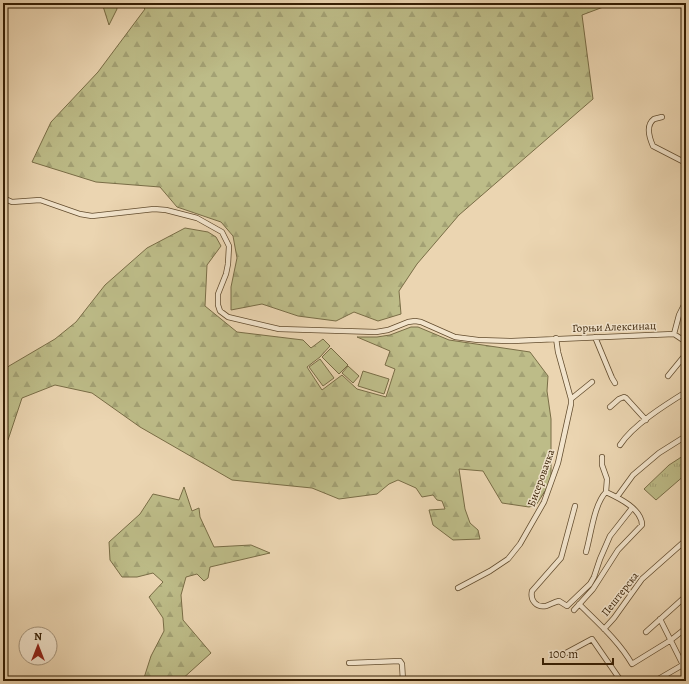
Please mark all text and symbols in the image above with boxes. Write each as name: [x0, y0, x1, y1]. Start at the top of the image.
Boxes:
street label: Горњи Алексинац: [572, 318, 656, 336]
street label: Бисеровачка: [524, 446, 559, 509]
street label: Пештерска: [598, 568, 643, 619]
north arrow: [18, 626, 58, 666]
text: N: [34, 629, 42, 644]
scale bar: [543, 640, 613, 666]
text: 100 m: [549, 646, 578, 662]

